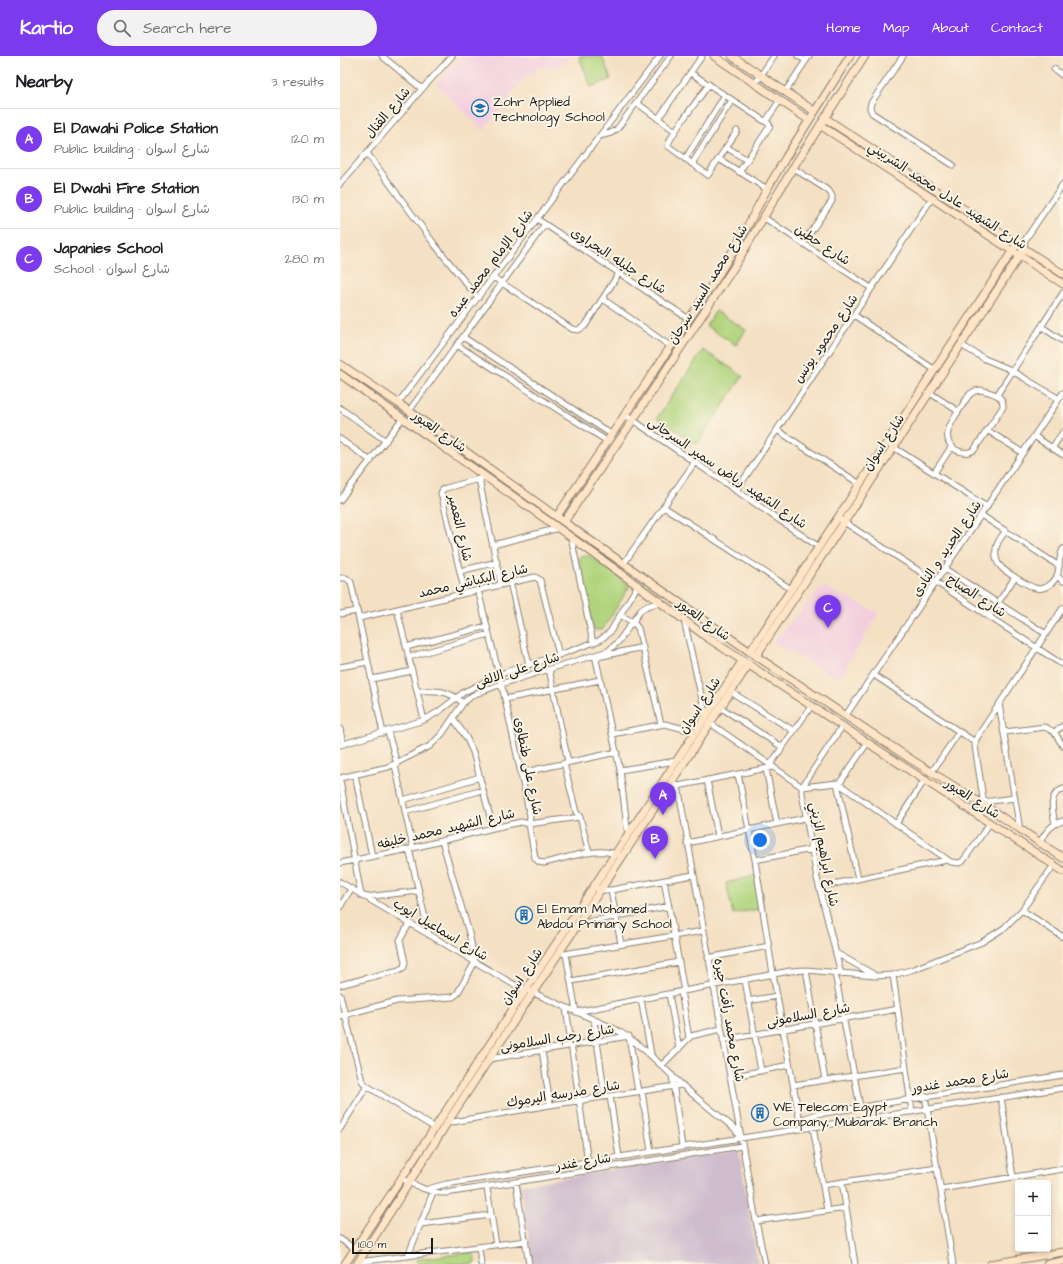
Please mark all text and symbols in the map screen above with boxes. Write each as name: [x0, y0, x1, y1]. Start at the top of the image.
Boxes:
search box: [97, 10, 377, 46]
text: Kartio: [20, 15, 73, 42]
icon: search: [111, 17, 133, 39]
text: Search here: [143, 18, 231, 39]
text: Home: [826, 18, 861, 38]
text: Map: [883, 18, 909, 38]
text: About: [931, 18, 969, 38]
text: Contact: [991, 18, 1043, 38]
text: Nearby: [16, 70, 73, 94]
text: 3 results: [271, 73, 324, 91]
street label: شارع القنال: [361, 83, 415, 142]
place label: Zohr Applied Technology School: [493, 93, 605, 127]
school or university icon: Zohr Applied Technology School: [470, 98, 490, 118]
text: El Dawahi Police Station: [54, 118, 218, 139]
text: A: [25, 130, 33, 148]
text: 120 m: [291, 130, 324, 148]
street label: شارع الشهيد عادل محمد الشربيني: [863, 138, 1030, 256]
text: Public building · شارع اسوان: [54, 140, 210, 158]
text: El Dwahi Fire Station: [54, 178, 199, 199]
text: B: [24, 190, 34, 208]
text: 130 m: [292, 190, 324, 208]
text: Public building · شارع اسوان: [54, 200, 210, 218]
street label: شارع الإمام محمد عبده: [444, 206, 538, 322]
street label: شارع حطين: [791, 220, 854, 270]
street label: شارع محمد السيد سرحان: [664, 221, 752, 348]
street label: شارع جليله البحراوى: [567, 223, 670, 298]
text: Japanies School: [54, 238, 163, 259]
text: C: [24, 250, 34, 268]
text: 280 m: [285, 250, 324, 268]
text: School · شارع اسوان: [54, 260, 170, 278]
street label: شارع محمود يونس: [789, 291, 862, 386]
street label: شارع العبور: [408, 406, 470, 457]
street label: شارع اسوان: [859, 411, 909, 474]
street label: شارع الشهيد رياض سمير السرجانى: [644, 413, 810, 533]
street label: شارع التعمير: [443, 492, 476, 563]
street label: شارع الحديد و النادى: [908, 497, 986, 600]
street label: شارع البكباشي محمد: [417, 560, 530, 604]
street label: شارع الصباح: [943, 570, 1010, 622]
street label: شارع العبور: [672, 594, 734, 645]
pin: C: [815, 595, 841, 628]
street label: شارع على الالفى: [473, 648, 562, 692]
street label: شارع اسوان: [675, 674, 725, 737]
street label: شارع على طنطاوى: [510, 716, 546, 817]
street label: شارع العبور: [941, 774, 1003, 823]
pin: A: [650, 782, 676, 815]
street label: شارع ابراهيم الزيني: [803, 800, 843, 908]
street label: شارع الشهيد محمد خليفه: [376, 804, 517, 854]
pin: B: [642, 826, 668, 859]
your location: [750, 830, 770, 850]
street label: شارع اسماعيل ايوب: [390, 894, 491, 965]
place label: El Emam Mohamed Abdou Primary School: [537, 900, 672, 934]
building icon: El Emam Mohamed Abdou Primary School: [514, 905, 534, 925]
street label: شارع اسوان: [497, 945, 547, 1008]
street label: شارع محمد رأفت جيره: [709, 957, 749, 1084]
street label: شارع السلامونى: [765, 999, 851, 1031]
street label: شارع رجب السلامونى: [499, 1020, 615, 1056]
street label: شارع محمد غندور: [909, 1064, 1010, 1098]
street label: شارع مدرسه اليرموك: [505, 1076, 621, 1112]
place label: WE Telecom Egypt Company, Mubarak Branch: [773, 1098, 938, 1132]
building icon: WE Telecom Egypt Company, Mubarak Branch: [750, 1103, 770, 1123]
street label: شارع غندر: [553, 1149, 612, 1175]
map controls: [1015, 1180, 1051, 1252]
button: +: [1015, 1180, 1051, 1216]
button: −: [1015, 1216, 1051, 1252]
scale bar: [352, 1236, 433, 1255]
text: 100 m: [358, 1237, 386, 1252]

